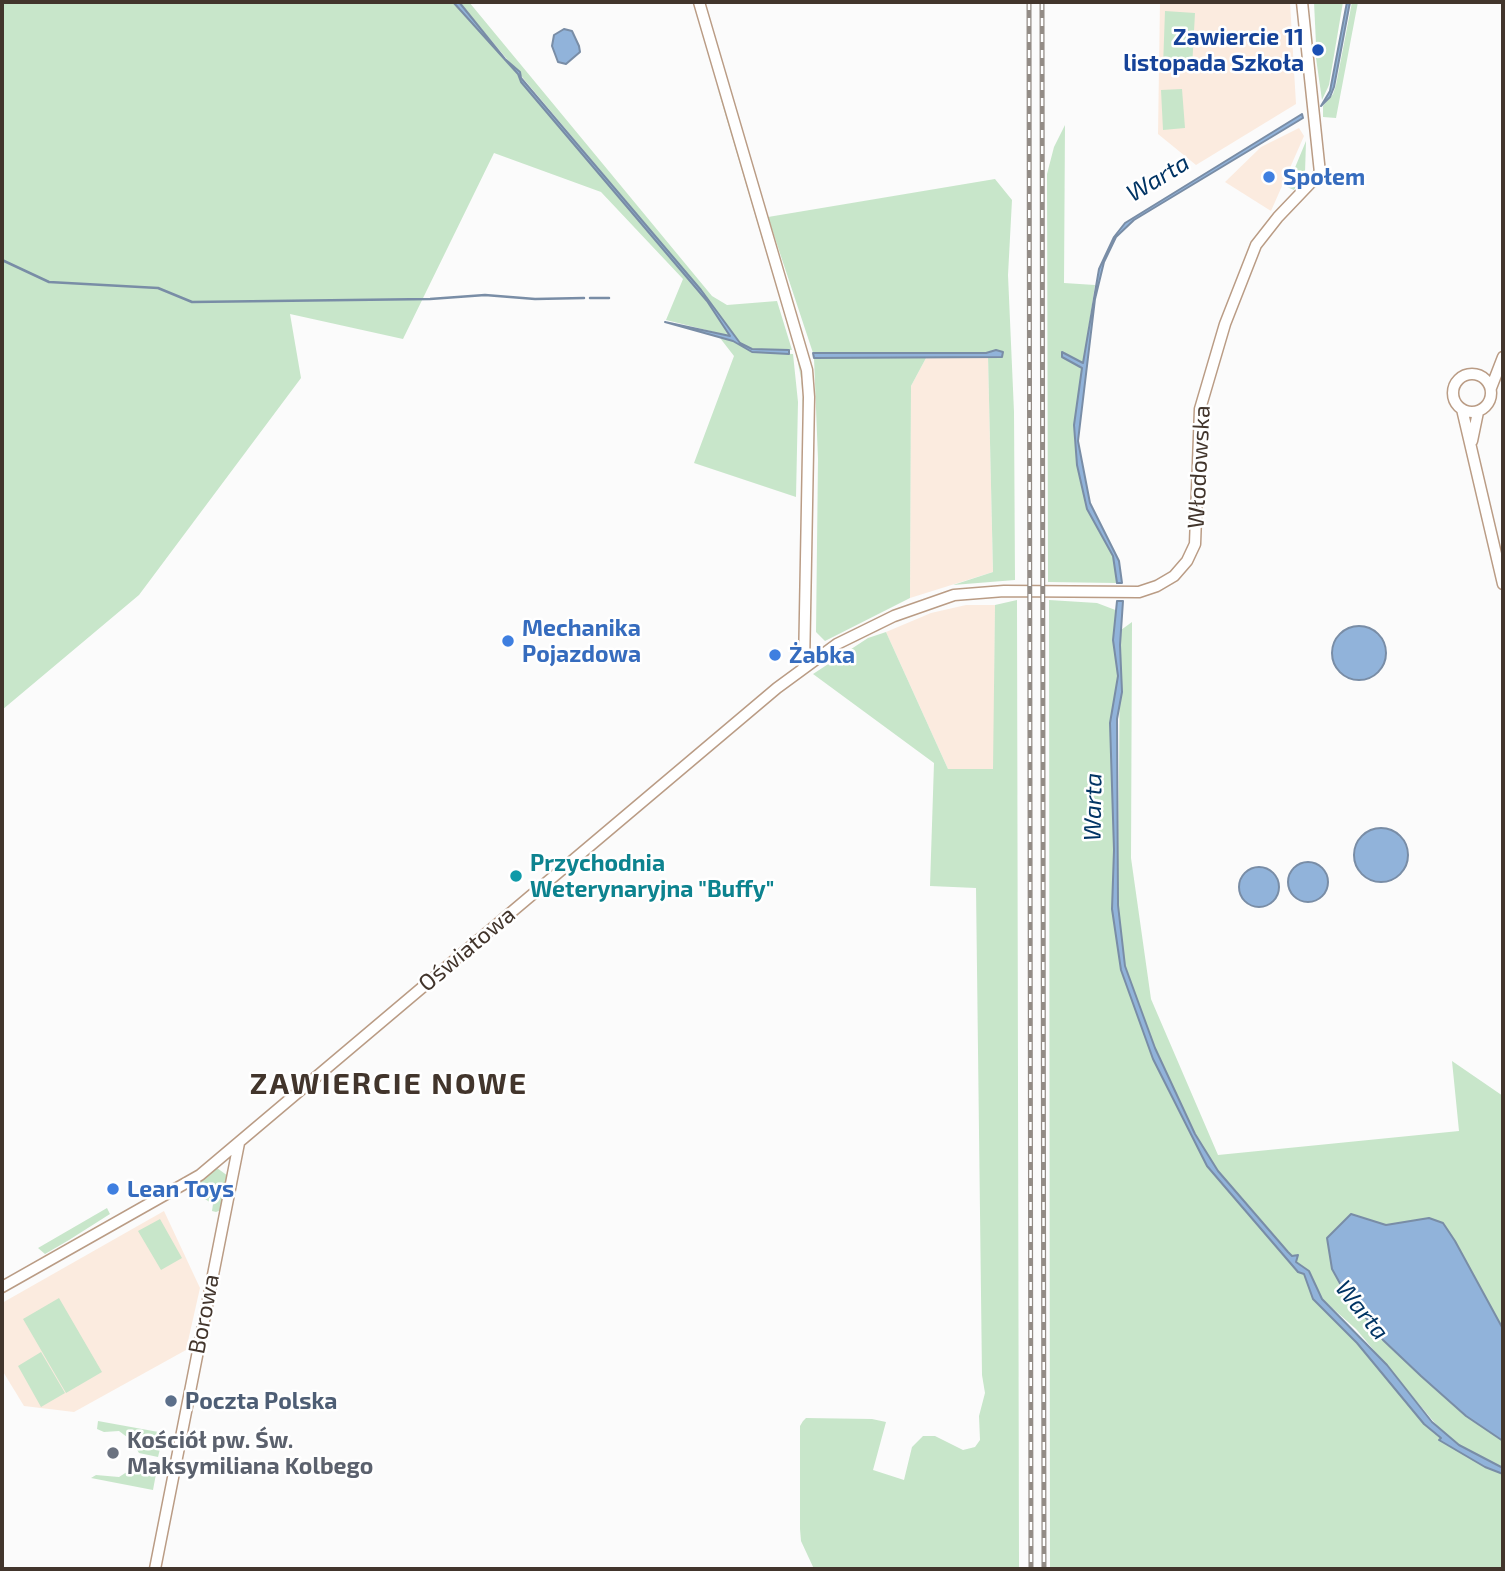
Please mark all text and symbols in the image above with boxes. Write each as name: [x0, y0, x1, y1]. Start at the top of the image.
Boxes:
place label: Zawiercie 11 listopada Szkoła: [1123, 23, 1304, 77]
marker: Zawiercie 11 listopada Szkoła: [1310, 42, 1326, 58]
water label: Warta: [1121, 148, 1195, 208]
place label: Społem: [1283, 163, 1365, 191]
marker: Społem: [1261, 169, 1277, 185]
street label: Włodowska: [1182, 405, 1216, 529]
place label: Mechanika Pojazdowa: [522, 614, 641, 668]
marker: Mechanika Pojazdowa: [500, 633, 516, 649]
place label: Żabka: [789, 641, 855, 669]
marker: Żabka: [767, 647, 783, 663]
water label: Warta: [1078, 773, 1108, 841]
place label: Przychodnia Weterynaryjna "Buffy": [530, 849, 774, 903]
marker: Przychodnia Weterynaryjna "Buffy": [508, 868, 524, 884]
street label: Oświatowa: [413, 901, 521, 997]
district label: ZAWIERCIE NOWE: [252, 1066, 526, 1102]
place label: Lean Toys: [127, 1175, 234, 1203]
marker: Lean Toys: [105, 1181, 121, 1197]
street label: Borowa: [183, 1272, 225, 1356]
water label: Warta: [1329, 1274, 1395, 1346]
place label: Poczta Polska: [185, 1387, 337, 1415]
marker: Poczta Polska: [163, 1393, 179, 1409]
place label: Kościół pw. Św. Maksymiliana Kolbego: [127, 1426, 373, 1480]
marker: Kościół pw. Św. Maksymiliana Kolbego: [105, 1445, 121, 1461]

